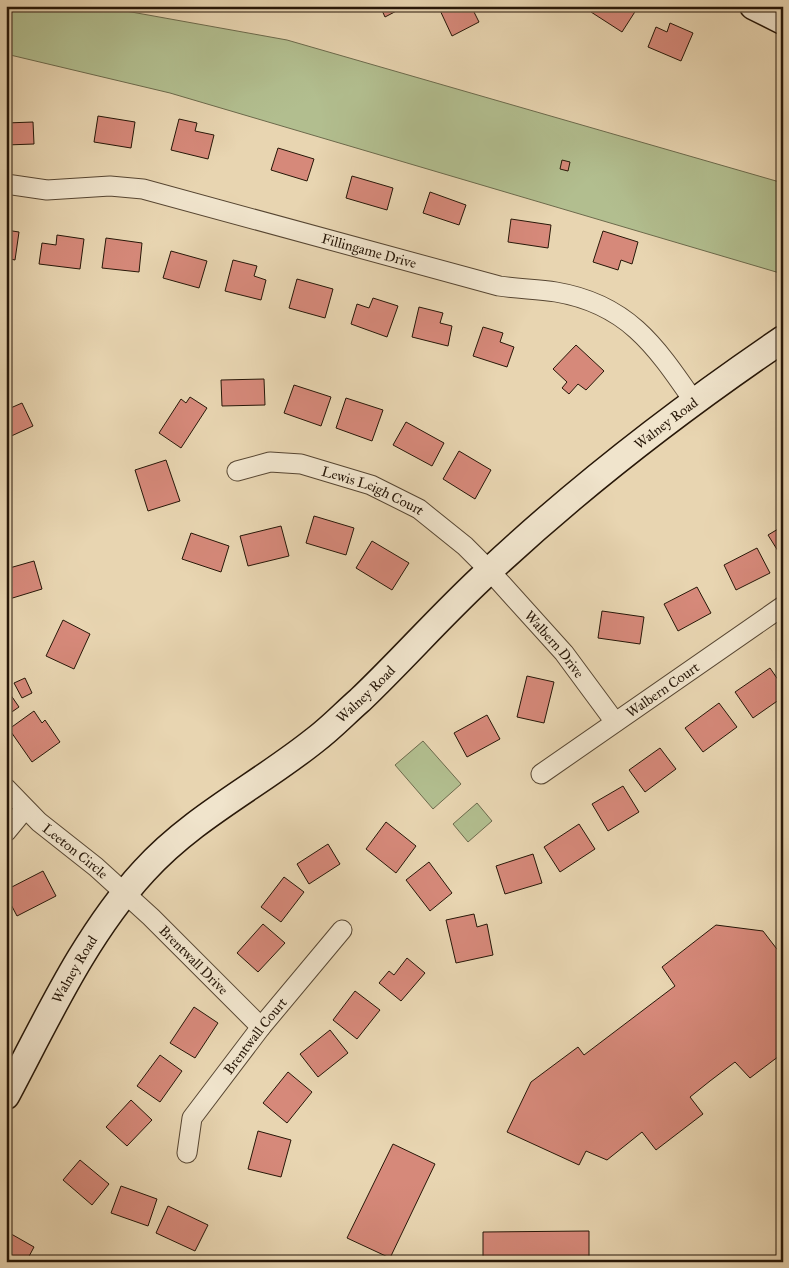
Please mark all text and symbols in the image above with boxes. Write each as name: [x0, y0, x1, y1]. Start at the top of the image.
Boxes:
street label: Fillingame Drive: [320, 230, 418, 272]
street label: Walney Road: [631, 394, 701, 453]
street label: Lewis Leigh Court: [320, 462, 428, 518]
street label: Walbern Drive: [521, 607, 588, 681]
street label: Walbern Court: [623, 658, 702, 721]
street label: Walney Road: [333, 662, 399, 726]
street label: Leeton Circle: [39, 820, 112, 882]
street label: Brentwall Drive: [156, 922, 232, 998]
street label: Walney Road: [48, 932, 101, 1006]
street label: Brentwall Court: [220, 994, 291, 1078]

